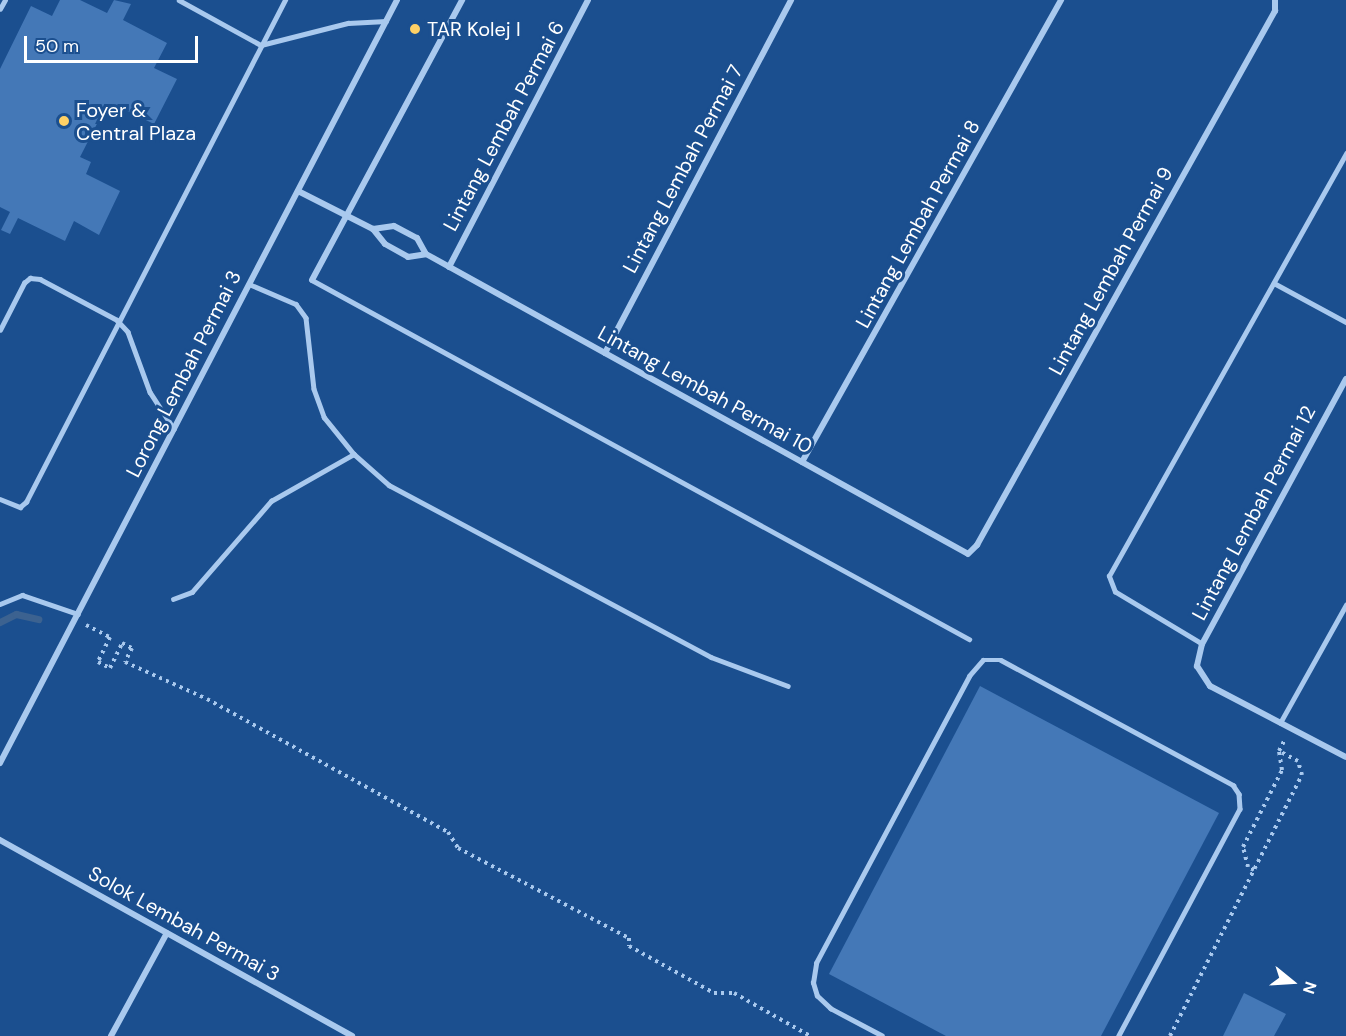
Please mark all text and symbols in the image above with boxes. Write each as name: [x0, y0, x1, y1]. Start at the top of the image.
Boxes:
place label: TAR Kolej I: [427, 17, 521, 41]
street label: Lintang Lembah Permai 6: [438, 17, 570, 235]
marker: TAR Kolej I: [408, 22, 422, 36]
scale bar: [27, 24, 201, 62]
text: 50 m: [35, 34, 79, 58]
street label: Lintang Lembah Permai 7: [618, 61, 748, 277]
place label: Foyer & Central Plaza: [76, 98, 196, 145]
marker: Foyer & Central Plaza: [57, 114, 71, 128]
street label: Lintang Lembah Permai 8: [851, 116, 985, 332]
street label: Lintang Lembah Permai 9: [1044, 163, 1178, 379]
street label: Lorong Lembah Permai 3: [121, 267, 247, 481]
street label: Lintang Lembah Permai 10: [594, 321, 816, 459]
street label: Lintang Lembah Permai 12: [1187, 402, 1321, 624]
street label: Solok Lembah Permai 3: [84, 861, 284, 987]
north arrow: [1262, 952, 1322, 1012]
text: N: [1298, 979, 1321, 997]

